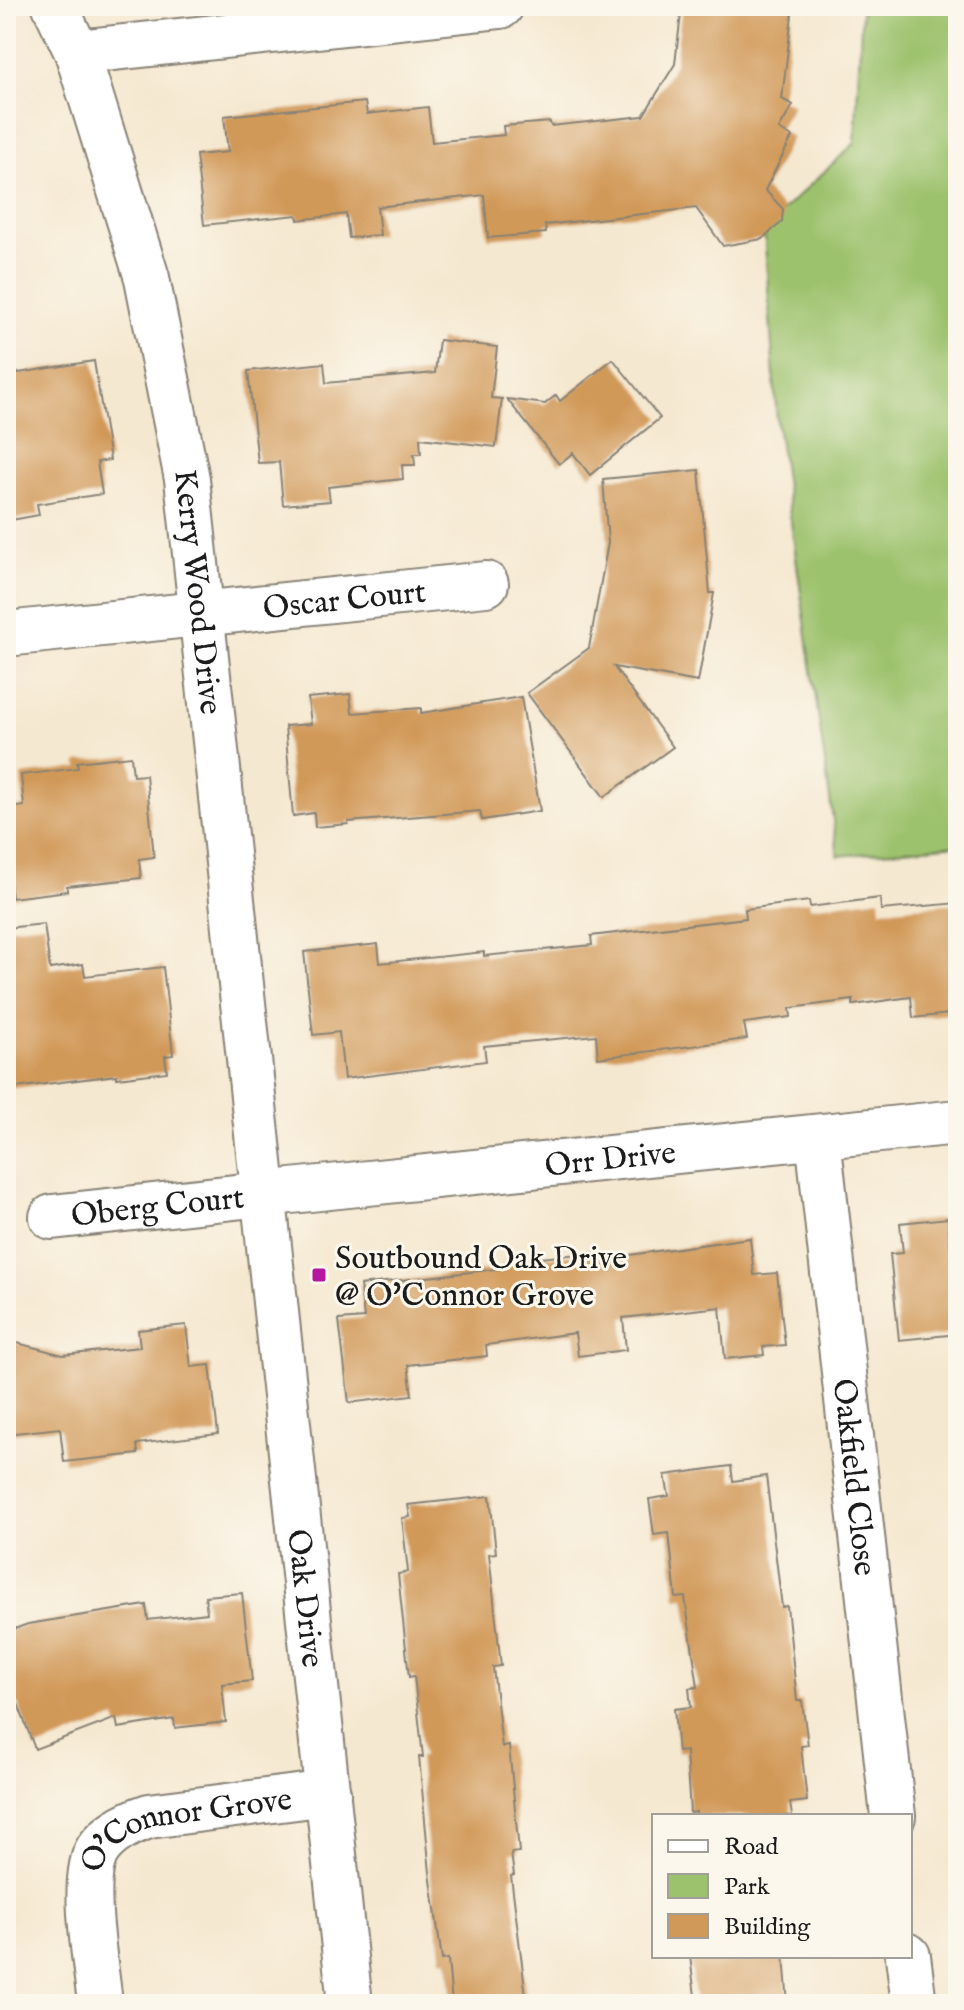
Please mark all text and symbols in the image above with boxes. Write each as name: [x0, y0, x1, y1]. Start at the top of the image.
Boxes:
street label: Kerry Wood Drive: [163, 468, 230, 717]
street label: Oscar Court: [261, 572, 428, 630]
street label: Orr Drive: [543, 1133, 678, 1188]
street label: Oberg Court: [69, 1178, 246, 1238]
place label: Soutbound Oak Drive @ O'Connor Grove: [335, 1239, 627, 1317]
marker: Soutbound Oak Drive @ O'Connor Grove: [310, 1266, 328, 1284]
street label: Oakfield Close: [822, 1376, 884, 1578]
street label: Oak Drive: [276, 1527, 332, 1670]
street label: O'Connor Grove: [73, 1780, 294, 1878]
legend: [652, 1814, 912, 1958]
text: Road: [724, 1832, 778, 1863]
text: Park: [724, 1872, 770, 1903]
text: Building: [724, 1912, 811, 1943]

